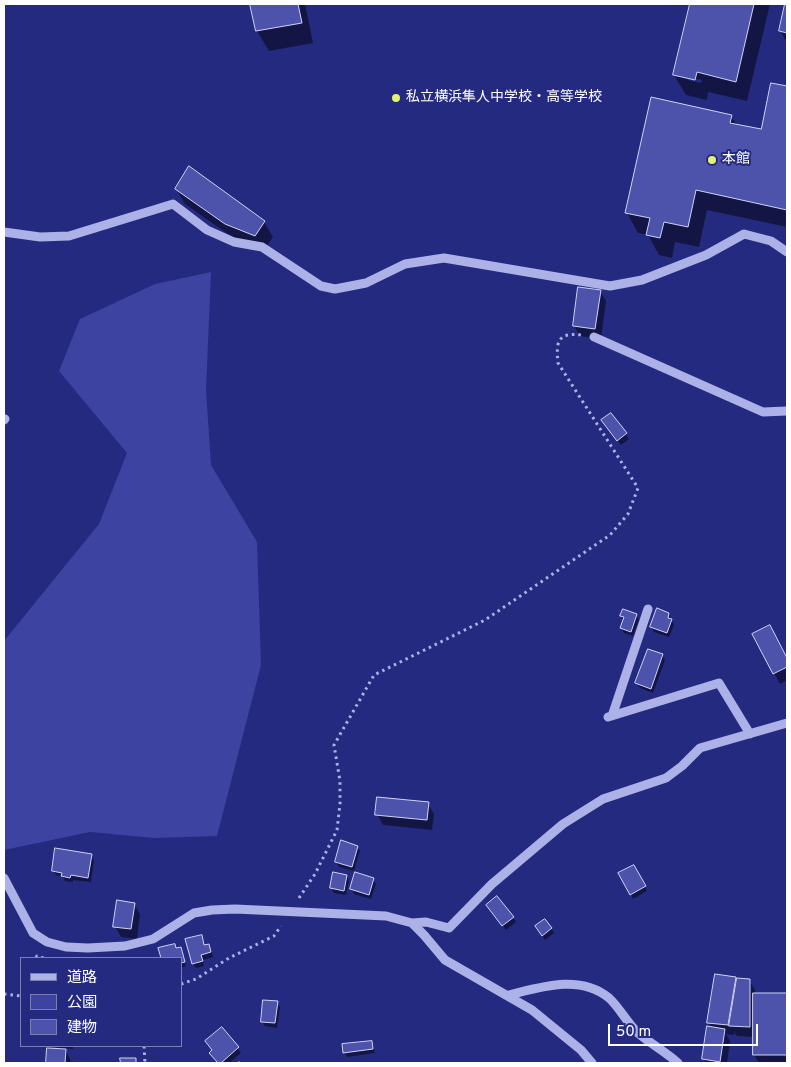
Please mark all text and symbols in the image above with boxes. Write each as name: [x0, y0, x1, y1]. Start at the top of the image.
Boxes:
place label: 私立横浜隼人中学校・高等学校: [406, 90, 602, 106]
marker: 私立横浜隼人中学校・高等学校: [390, 92, 402, 104]
place label: 本館: [722, 152, 750, 168]
marker: 本館: [706, 154, 718, 166]
legend: [20, 957, 182, 1047]
text: 道路: [67, 969, 97, 988]
text: 公園: [67, 994, 97, 1013]
scale bar: [611, 1014, 761, 1046]
text: 建物: [67, 1019, 97, 1038]
text: 50 m: [616, 1023, 651, 1042]

